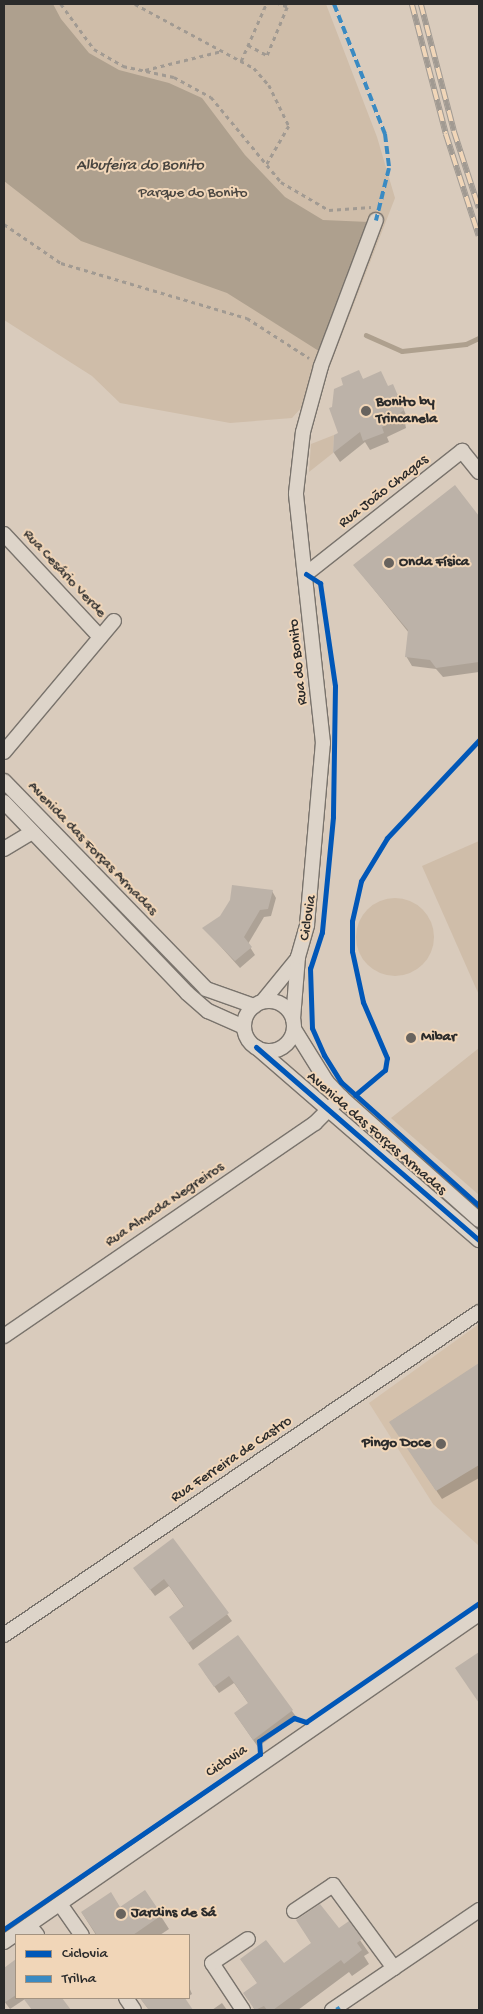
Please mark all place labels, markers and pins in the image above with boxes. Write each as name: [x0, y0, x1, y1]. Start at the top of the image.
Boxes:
place label: Bonito by Trincanela: [376, 393, 437, 428]
marker: Bonito by Trincanela: [360, 405, 372, 417]
place label: Onda Física: [399, 554, 469, 572]
marker: Onda Física: [383, 557, 395, 569]
place label: Mibar: [421, 1029, 456, 1047]
marker: Mibar: [405, 1032, 417, 1044]
place label: Pingo Doce: [362, 1435, 431, 1453]
marker: Pingo Doce: [435, 1438, 447, 1450]
place label: Jardins de Sá: [131, 1905, 216, 1923]
marker: Jardins de Sá: [115, 1908, 127, 1920]

